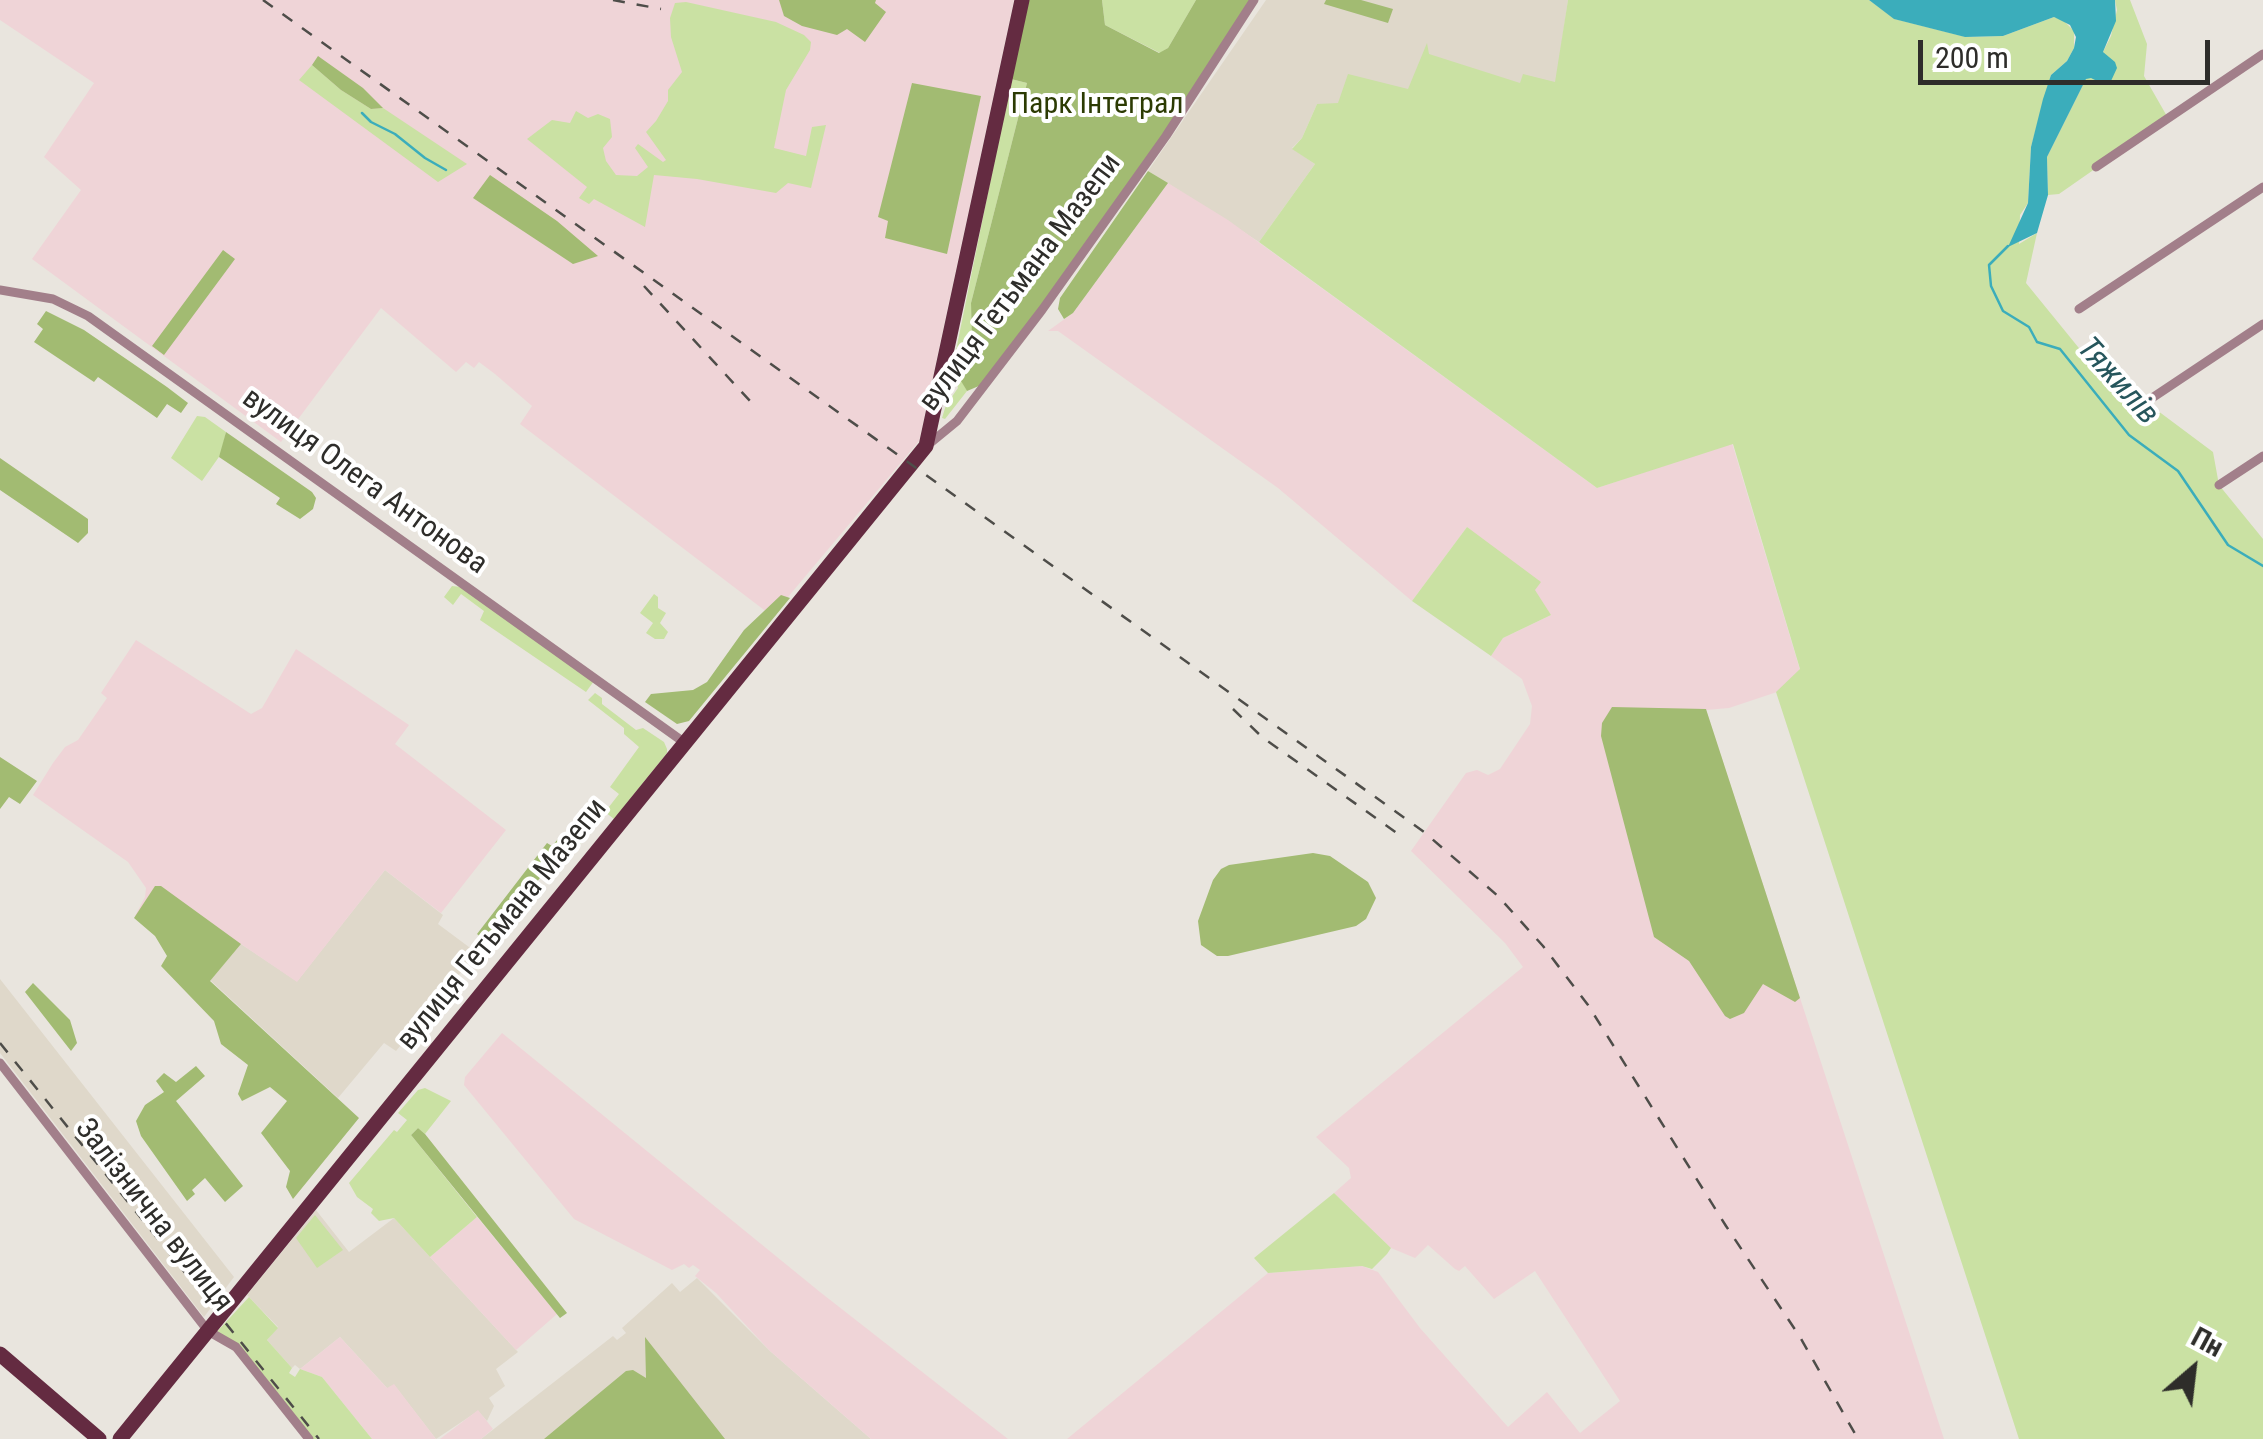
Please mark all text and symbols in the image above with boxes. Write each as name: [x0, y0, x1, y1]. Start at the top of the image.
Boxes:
scale bar: [1923, 20, 2216, 82]
text: 200 m: [1935, 40, 2009, 75]
park label: Парк Інтеграл: [1010, 87, 1184, 123]
street label: вулиця Гетьмана Мазепи: [912, 147, 1130, 419]
water label: Тяжилів: [2068, 331, 2166, 433]
street label: вулиця Олега Антонова: [234, 381, 494, 583]
street label: вулиця Гетьмана Мазепи: [391, 792, 615, 1058]
street label: Залізнична вулиця: [67, 1112, 239, 1320]
north arrow: [2143, 1319, 2243, 1419]
text: Пн: [2186, 1320, 2229, 1364]

